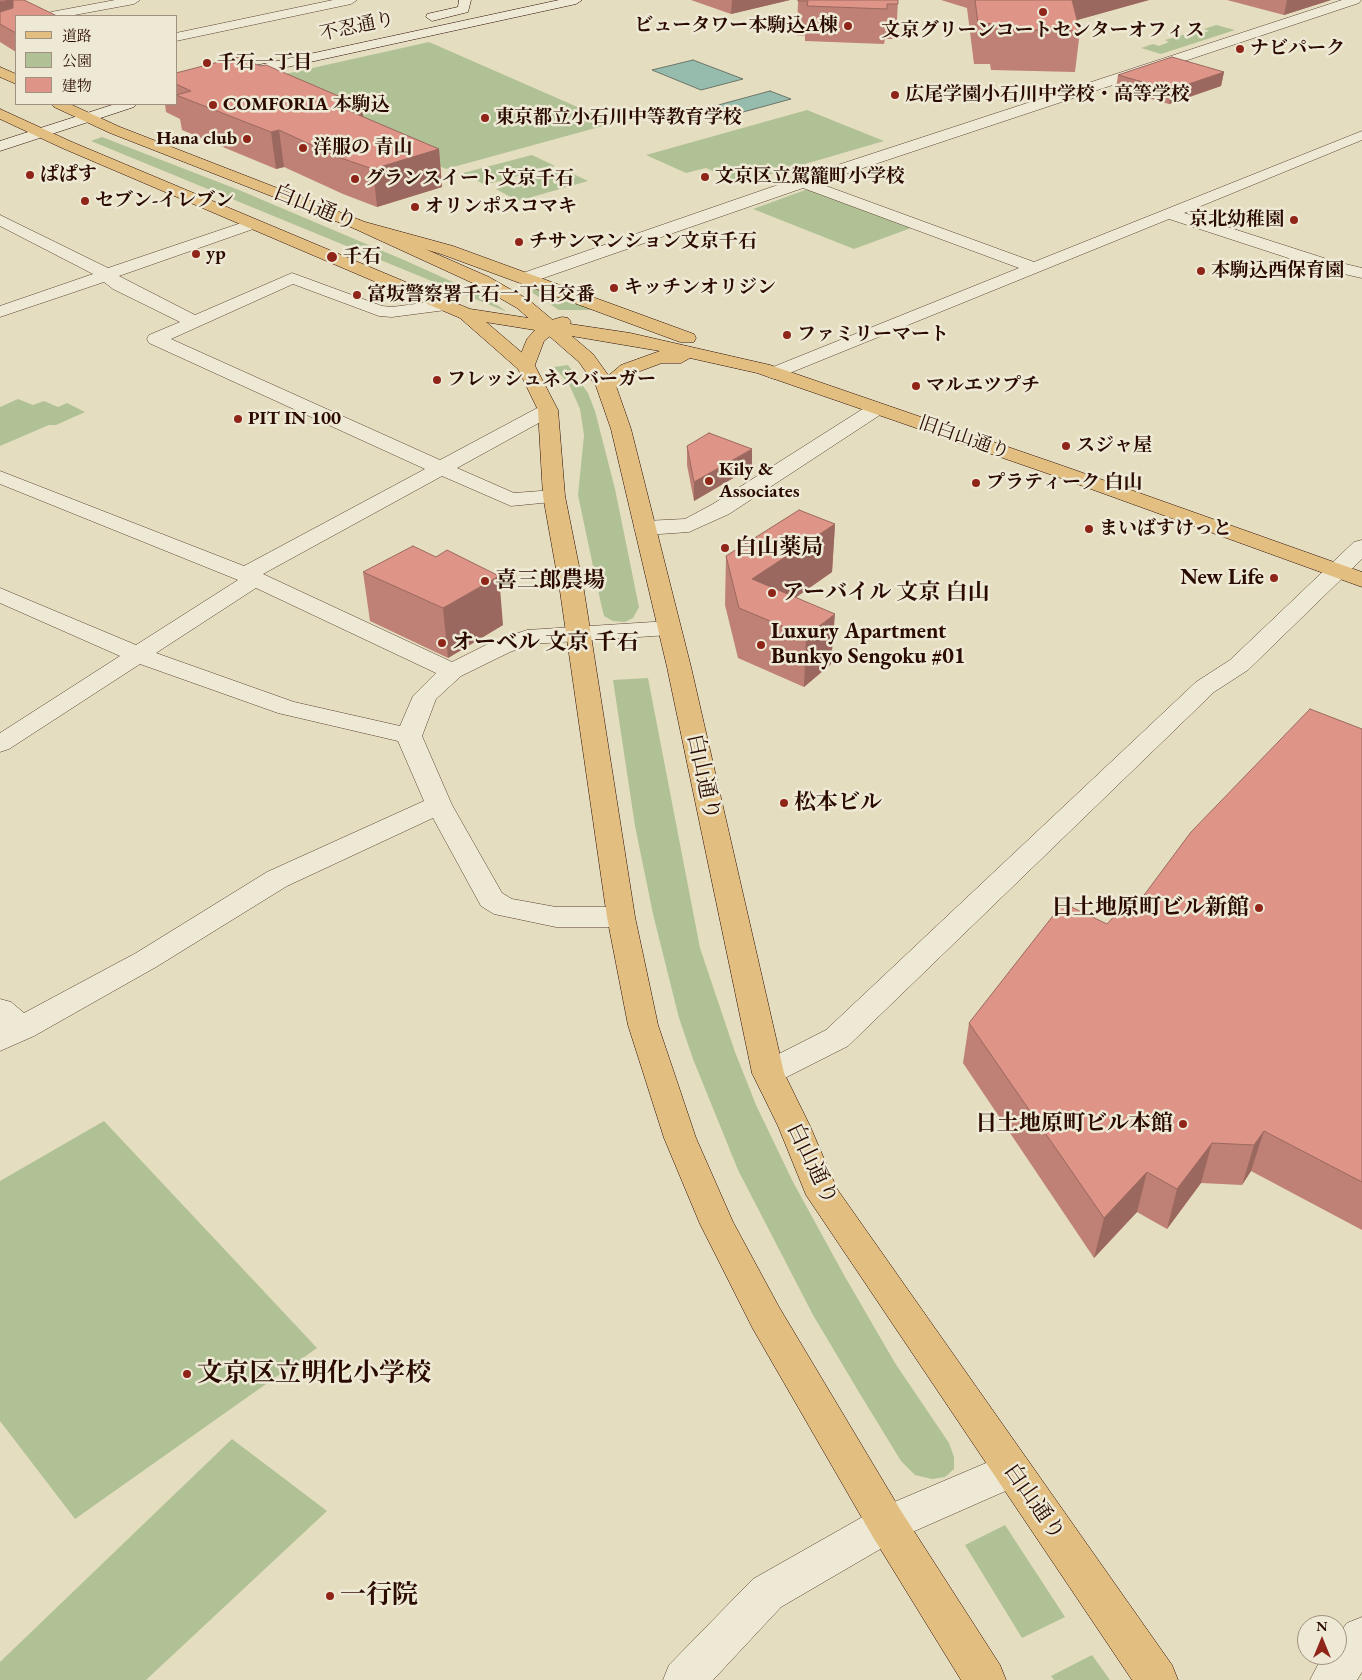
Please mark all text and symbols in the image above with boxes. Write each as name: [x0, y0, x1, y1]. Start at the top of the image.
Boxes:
marker: 文京グリーンコートセンターオフィス: [1037, 6, 1049, 18]
street label: 不忍通り: [317, 8, 397, 46]
legend: [15, 15, 178, 105]
place label: ビュータワー本駒込A棟: [634, 15, 838, 37]
marker: ビュータワー本駒込A棟: [842, 20, 854, 32]
place label: 文京グリーンコートセンターオフィス: [882, 20, 1204, 42]
text: 道路: [62, 26, 92, 45]
place label: ナビパーク: [1250, 38, 1345, 60]
marker: ナビパーク: [1234, 43, 1246, 55]
text: 公園: [62, 51, 92, 70]
place label: 千石一丁目: [217, 52, 312, 74]
marker: 千石一丁目: [201, 57, 213, 69]
text: 建物: [62, 76, 92, 95]
place label: 広尾学園小石川中学校・高等学校: [905, 84, 1190, 106]
marker: 広尾学園小石川中学校・高等学校: [889, 89, 901, 101]
place label: COMFORIA 本駒込: [223, 94, 390, 116]
marker: COMFORIA 本駒込: [207, 99, 219, 111]
place label: 東京都立小石川中等教育学校: [495, 107, 742, 129]
marker: 東京都立小石川中等教育学校: [479, 112, 491, 124]
place label: Hana club: [156, 128, 237, 150]
marker: Hana club: [241, 133, 253, 145]
place label: 洋服の 青山: [313, 137, 413, 159]
marker: 洋服の 青山: [297, 142, 309, 154]
place label: ぱぱす: [40, 164, 97, 186]
place label: 文京区立駕籠町小学校: [715, 166, 905, 188]
place label: グランスイート文京千石: [365, 168, 574, 190]
marker: ぱぱす: [24, 169, 36, 181]
marker: 文京区立駕籠町小学校: [699, 171, 711, 183]
marker: グランスイート文京千石: [349, 173, 361, 185]
street label: 白山通り: [269, 179, 361, 237]
place label: セブン-イレブン: [95, 190, 234, 212]
marker: セブン-イレブン: [79, 195, 91, 207]
place label: オリンポスコマキ: [425, 196, 577, 218]
marker: オリンポスコマキ: [409, 201, 421, 213]
place label: 京北幼稚園: [1189, 209, 1284, 231]
marker: 京北幼稚園: [1288, 214, 1300, 226]
place label: チサンマンション文京千石: [529, 231, 757, 253]
marker: チサンマンション文京千石: [513, 236, 525, 248]
place label: yp: [206, 243, 226, 265]
place label: 千石: [343, 246, 381, 268]
marker: yp: [190, 248, 202, 260]
marker: 千石: [325, 250, 339, 264]
place label: 本駒込西保育園: [1211, 260, 1344, 282]
marker: 本駒込西保育園: [1195, 265, 1207, 277]
place label: キッチンオリジン: [624, 277, 776, 299]
marker: キッチンオリジン: [608, 282, 620, 294]
place label: 富坂警察署千石一丁目交番: [367, 284, 595, 306]
marker: 富坂警察署千石一丁目交番: [351, 289, 363, 301]
place label: ファミリーマート: [797, 324, 949, 346]
marker: ファミリーマート: [781, 329, 793, 341]
place label: フレッシュネスバーガー: [447, 369, 656, 391]
marker: フレッシュネスバーガー: [431, 374, 443, 386]
place label: マルエツプチ: [926, 375, 1040, 397]
marker: マルエツプチ: [910, 380, 922, 392]
place label: PIT IN 100: [248, 408, 341, 430]
street label: 旧白山通り: [915, 412, 1013, 464]
marker: PIT IN 100: [232, 413, 244, 425]
place label: スジャ屋: [1076, 435, 1152, 457]
marker: スジャ屋: [1060, 440, 1072, 452]
place label: Kily & Associates: [719, 459, 800, 503]
place label: プラティーク 白山: [986, 472, 1143, 494]
marker: Kily & Associates: [703, 475, 715, 487]
marker: プラティーク 白山: [970, 477, 982, 489]
place label: まいばすけっと: [1099, 518, 1232, 540]
marker: まいばすけっと: [1083, 523, 1095, 535]
place label: 白山薬局: [735, 535, 823, 561]
marker: 白山薬局: [719, 542, 731, 554]
place label: New Life: [1180, 565, 1264, 591]
place label: 喜三郎農場: [495, 568, 605, 594]
marker: New Life: [1268, 572, 1280, 584]
marker: 喜三郎農場: [479, 575, 491, 587]
place label: アーバイル 文京 白山: [782, 580, 990, 606]
marker: アーバイル 文京 白山: [766, 587, 778, 599]
place label: Luxury Apartment Bunkyo Sengoku #01: [771, 619, 965, 670]
place label: オーベル 文京 千石: [452, 630, 638, 656]
marker: オーベル 文京 千石: [436, 637, 448, 649]
marker: Luxury Apartment Bunkyo Sengoku #01: [755, 639, 767, 651]
street label: 白山通り: [681, 731, 725, 823]
place label: 松本ビル: [794, 790, 882, 816]
marker: 松本ビル: [778, 797, 790, 809]
place label: 日土地原町ビル新館: [1051, 895, 1249, 921]
marker: 日土地原町ビル新館: [1253, 902, 1265, 914]
place label: 日土地原町ビル本館: [975, 1111, 1173, 1137]
marker: 日土地原町ビル本館: [1177, 1118, 1189, 1130]
street label: 白山通り: [781, 1119, 843, 1209]
place label: 文京区立明化小学校: [197, 1358, 431, 1390]
marker: 文京区立明化小学校: [181, 1368, 193, 1380]
street label: 白山通り: [998, 1458, 1070, 1546]
place label: 一行院: [340, 1580, 418, 1612]
marker: 一行院: [324, 1590, 336, 1602]
north arrow: [1297, 1615, 1347, 1665]
text: N: [1316, 1617, 1328, 1635]

